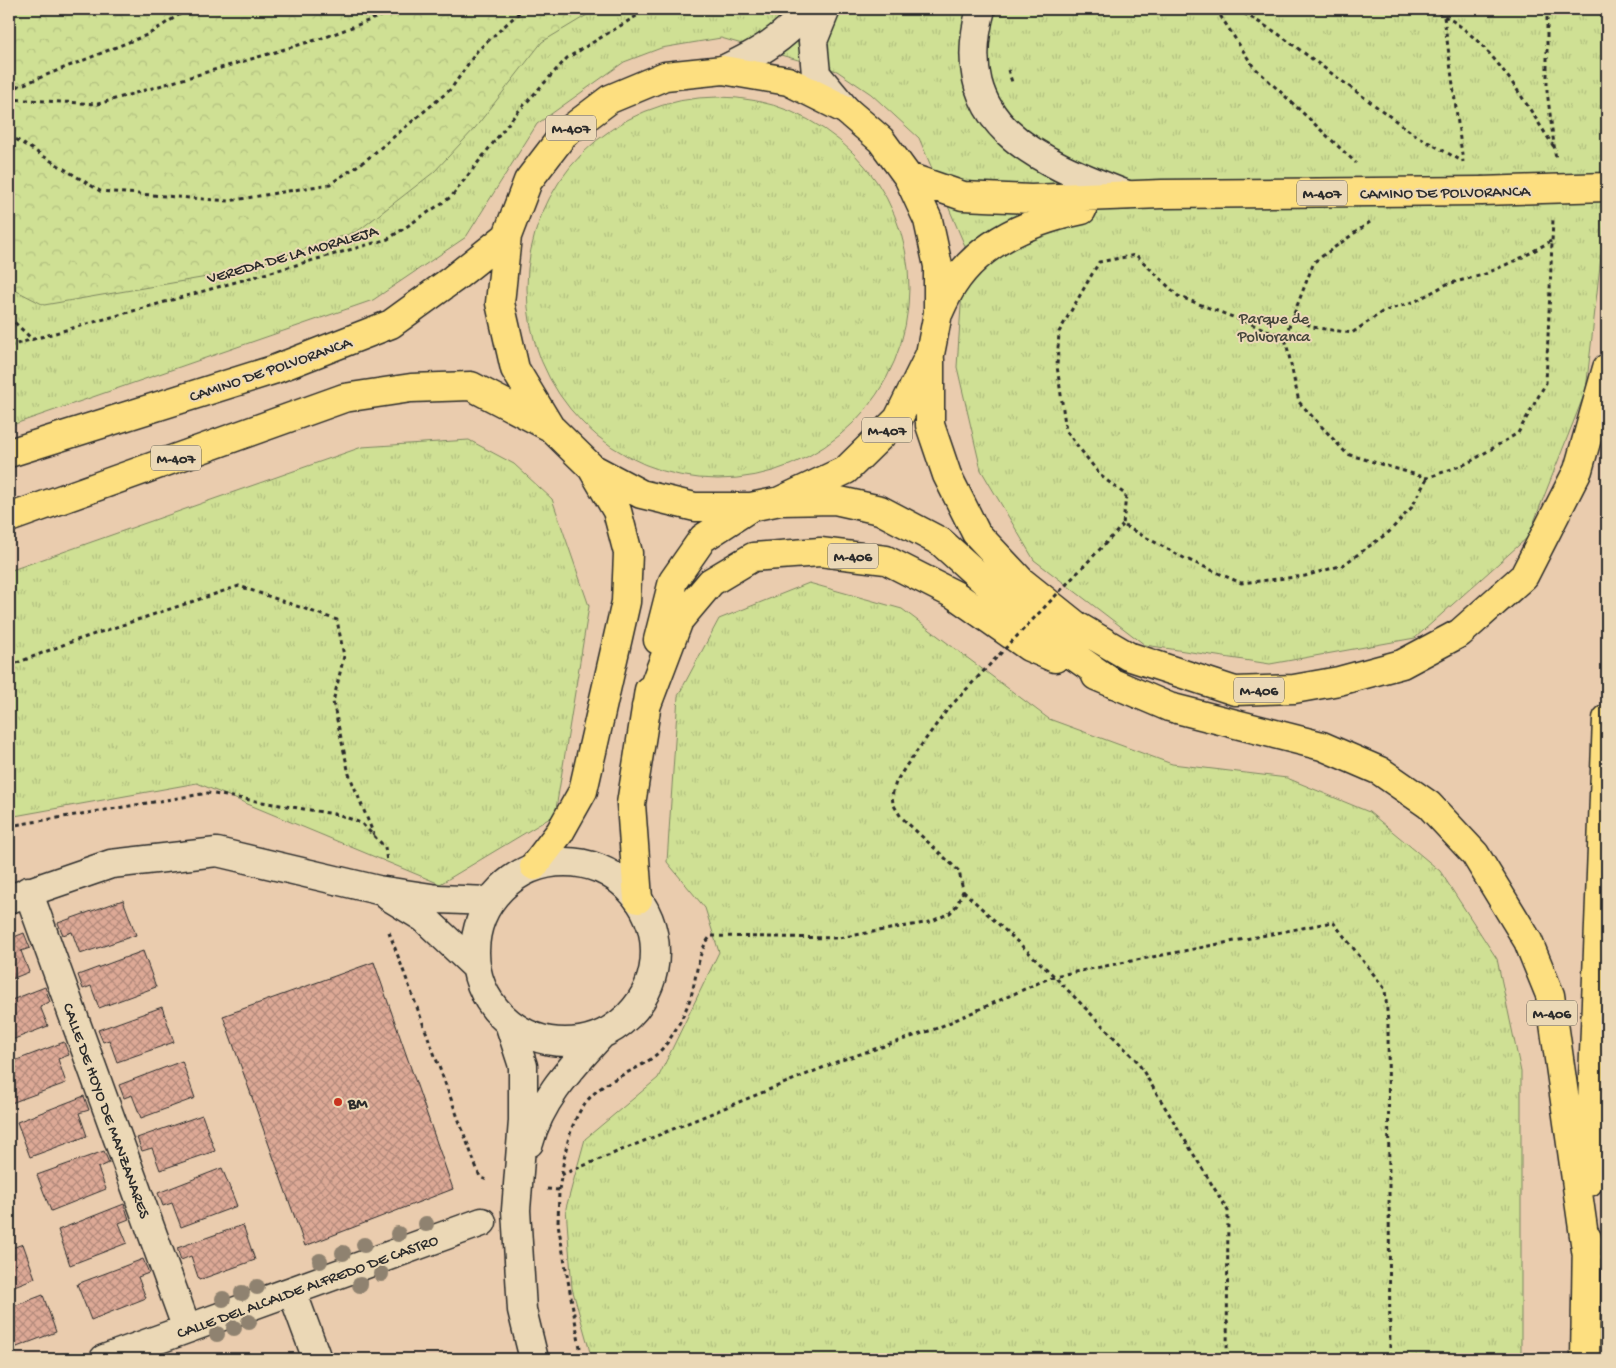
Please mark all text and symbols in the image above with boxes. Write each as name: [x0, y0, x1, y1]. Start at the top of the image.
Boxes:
road number: M-407: [546, 116, 596, 140]
road number: M-407: [1297, 180, 1347, 206]
street label: CAMINO DE POLVORANCA: [1360, 183, 1532, 205]
street label: VEREDA DE LA MORALEJA: [205, 222, 382, 290]
park label: Parque de Polvoranca: [1237, 311, 1311, 348]
street label: CAMINO DE POLVORANCA: [188, 334, 356, 408]
road number: M-407: [862, 418, 912, 442]
road number: M-407: [151, 446, 201, 470]
road number: M-406: [828, 544, 878, 568]
road number: M-406: [1234, 678, 1284, 702]
road number: M-406: [1527, 1000, 1577, 1026]
street label: CALLE DE HOYO DE MANZANARES: [57, 1001, 153, 1222]
marker: BM: [332, 1096, 344, 1108]
place label: BM: [347, 1096, 368, 1115]
street label: CALLE DEL ALCALDE ALFREDO DE CASTRO: [175, 1232, 442, 1345]

